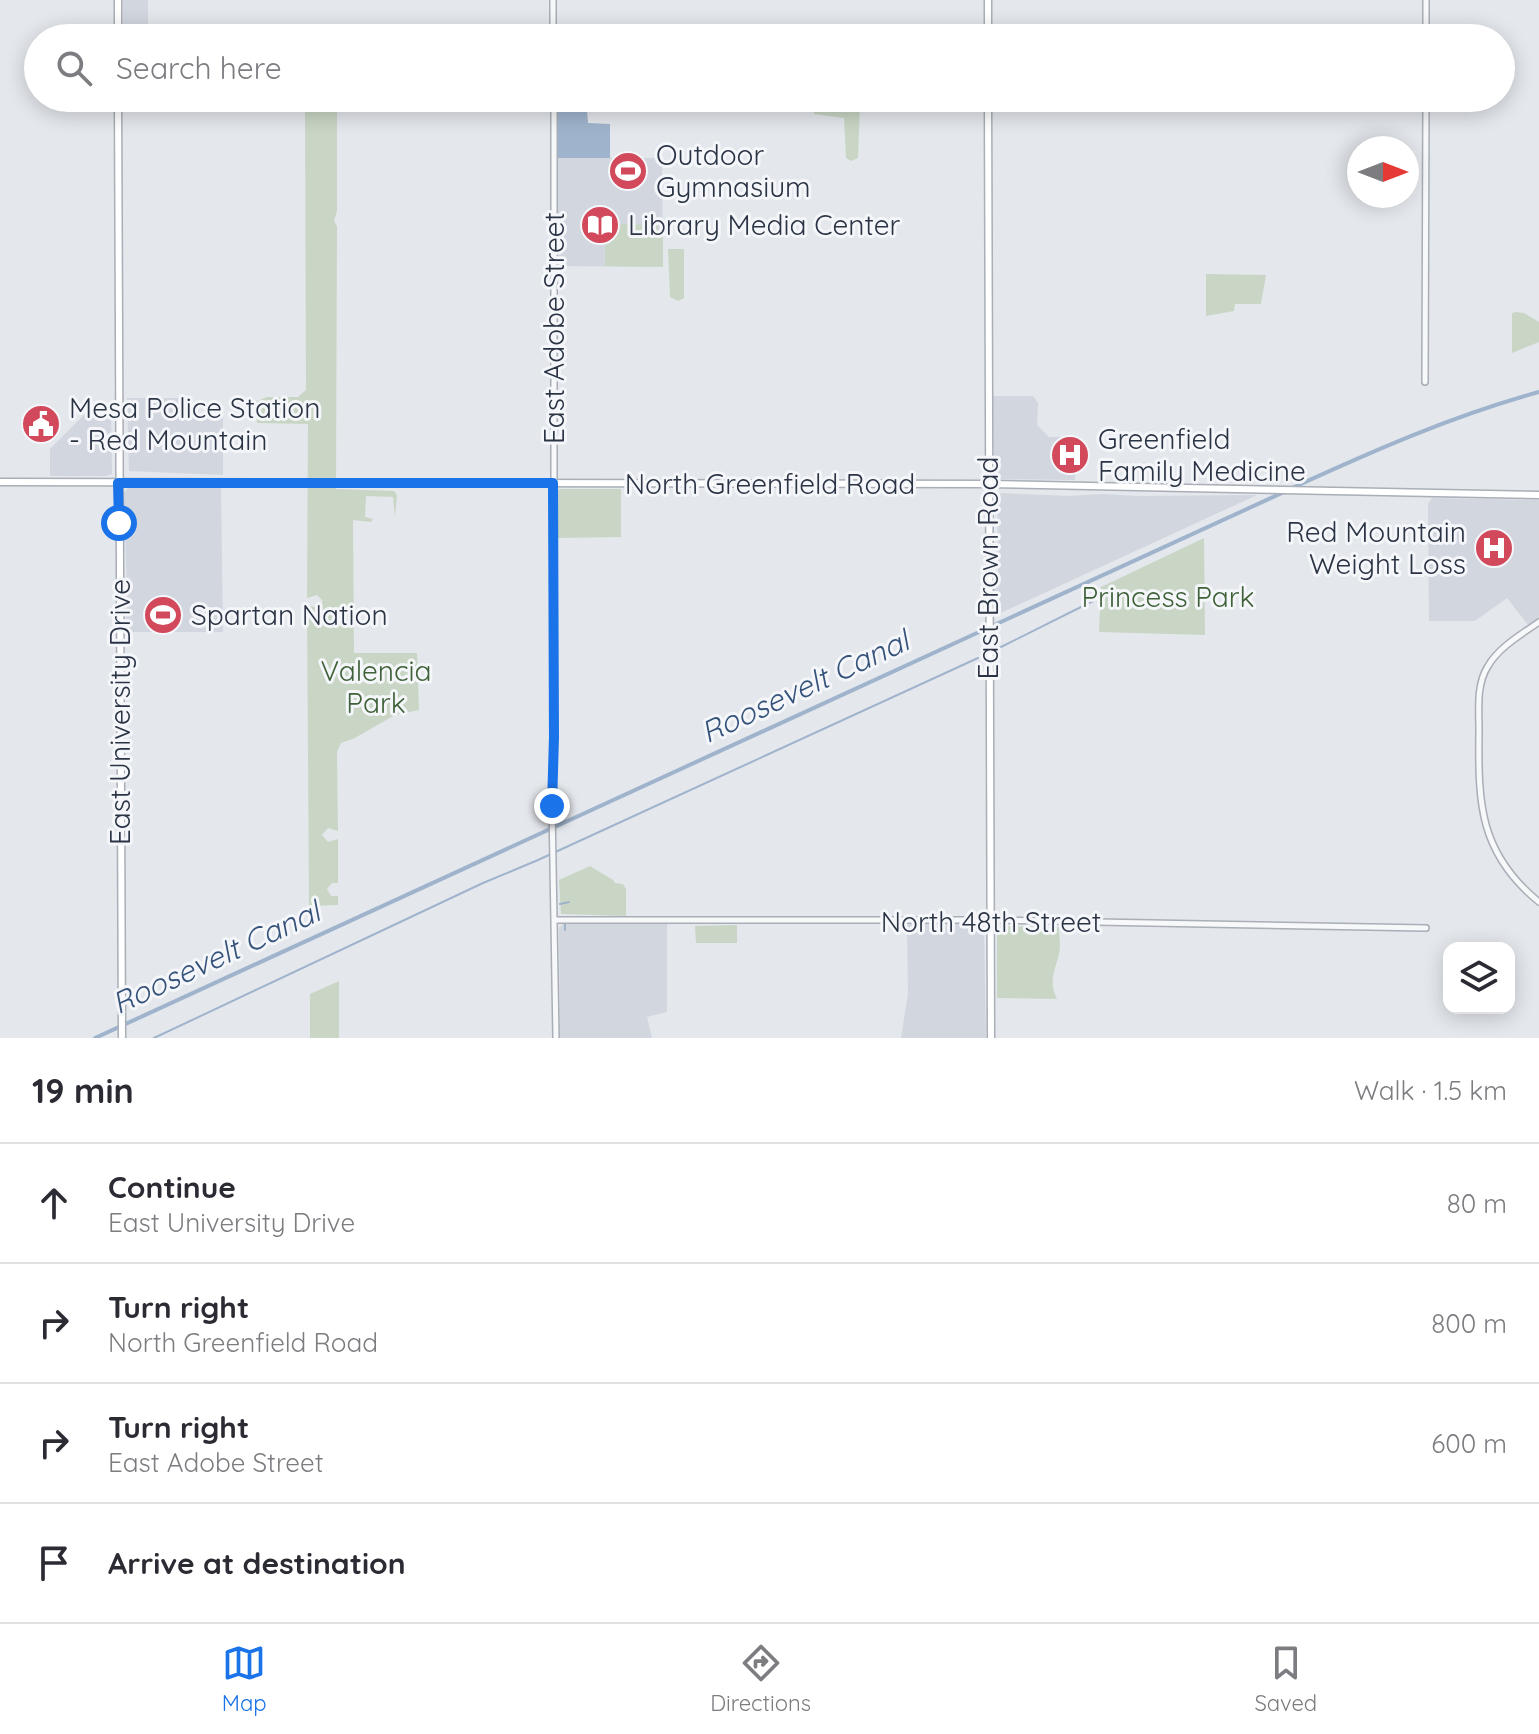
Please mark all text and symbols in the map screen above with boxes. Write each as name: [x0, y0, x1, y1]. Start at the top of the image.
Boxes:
search box: [24, 24, 1515, 112]
icon: search: [52, 46, 96, 90]
text: Search here: [116, 49, 282, 87]
north arrow: [1347, 136, 1419, 208]
place label: Outdoor Gymnasium: [656, 137, 811, 204]
sports icon: Outdoor Gymnasium: [607, 150, 649, 192]
library icon: Library Media Center: [579, 204, 621, 246]
place label: Library Media Center: [628, 207, 901, 242]
street label: East Adobe Street: [536, 212, 571, 444]
place label: Mesa Police Station - Red Mountain: [69, 390, 320, 457]
public building icon: Mesa Police Station - Red Mountain: [20, 403, 62, 445]
place label: Greenfield Family Medicine: [1098, 421, 1306, 488]
hospital icon: Greenfield Family Medicine: [1049, 434, 1091, 476]
street label: East Brown Road: [970, 457, 1005, 679]
street label: North Greenfield Road: [625, 466, 915, 501]
route start: [101, 505, 137, 541]
place label: Red Mountain Weight Loss: [1286, 514, 1466, 581]
hospital icon: Red Mountain Weight Loss: [1473, 527, 1515, 569]
street label: East University Drive: [102, 579, 137, 845]
park label: Princess Park: [1081, 579, 1255, 614]
sports icon: Spartan Nation: [142, 594, 184, 636]
place label: Spartan Nation: [191, 597, 388, 632]
water label: Roosevelt Canal: [695, 620, 917, 751]
park label: Valencia Park: [321, 653, 431, 720]
route end: [534, 788, 570, 824]
water label: Roosevelt Canal: [106, 891, 328, 1022]
street label: North 48th Street: [881, 904, 1101, 939]
map controls: [1443, 942, 1515, 1014]
button: layers: [1443, 942, 1515, 1014]
text: 19 min: [32, 1069, 134, 1112]
text: Walk · 1.5 km: [1354, 1074, 1507, 1107]
text: Continue: [108, 1168, 236, 1206]
icon: ahead: [32, 1181, 76, 1225]
text: 80 m: [1447, 1187, 1507, 1220]
text: East University Drive: [108, 1206, 355, 1239]
text: Turn right: [108, 1288, 249, 1326]
icon: right: [32, 1301, 76, 1345]
text: 800 m: [1431, 1307, 1507, 1340]
text: North Greenfield Road: [108, 1326, 378, 1359]
text: Turn right: [108, 1408, 249, 1446]
icon: right: [32, 1421, 76, 1465]
text: 600 m: [1431, 1427, 1507, 1460]
text: East Adobe Street: [108, 1446, 324, 1479]
icon: arrive: [32, 1541, 76, 1585]
text: Arrive at destination: [108, 1544, 406, 1582]
tab: Map: [222, 1641, 267, 1717]
tab: Directions: [710, 1641, 811, 1717]
tab: Saved: [1254, 1641, 1317, 1717]

